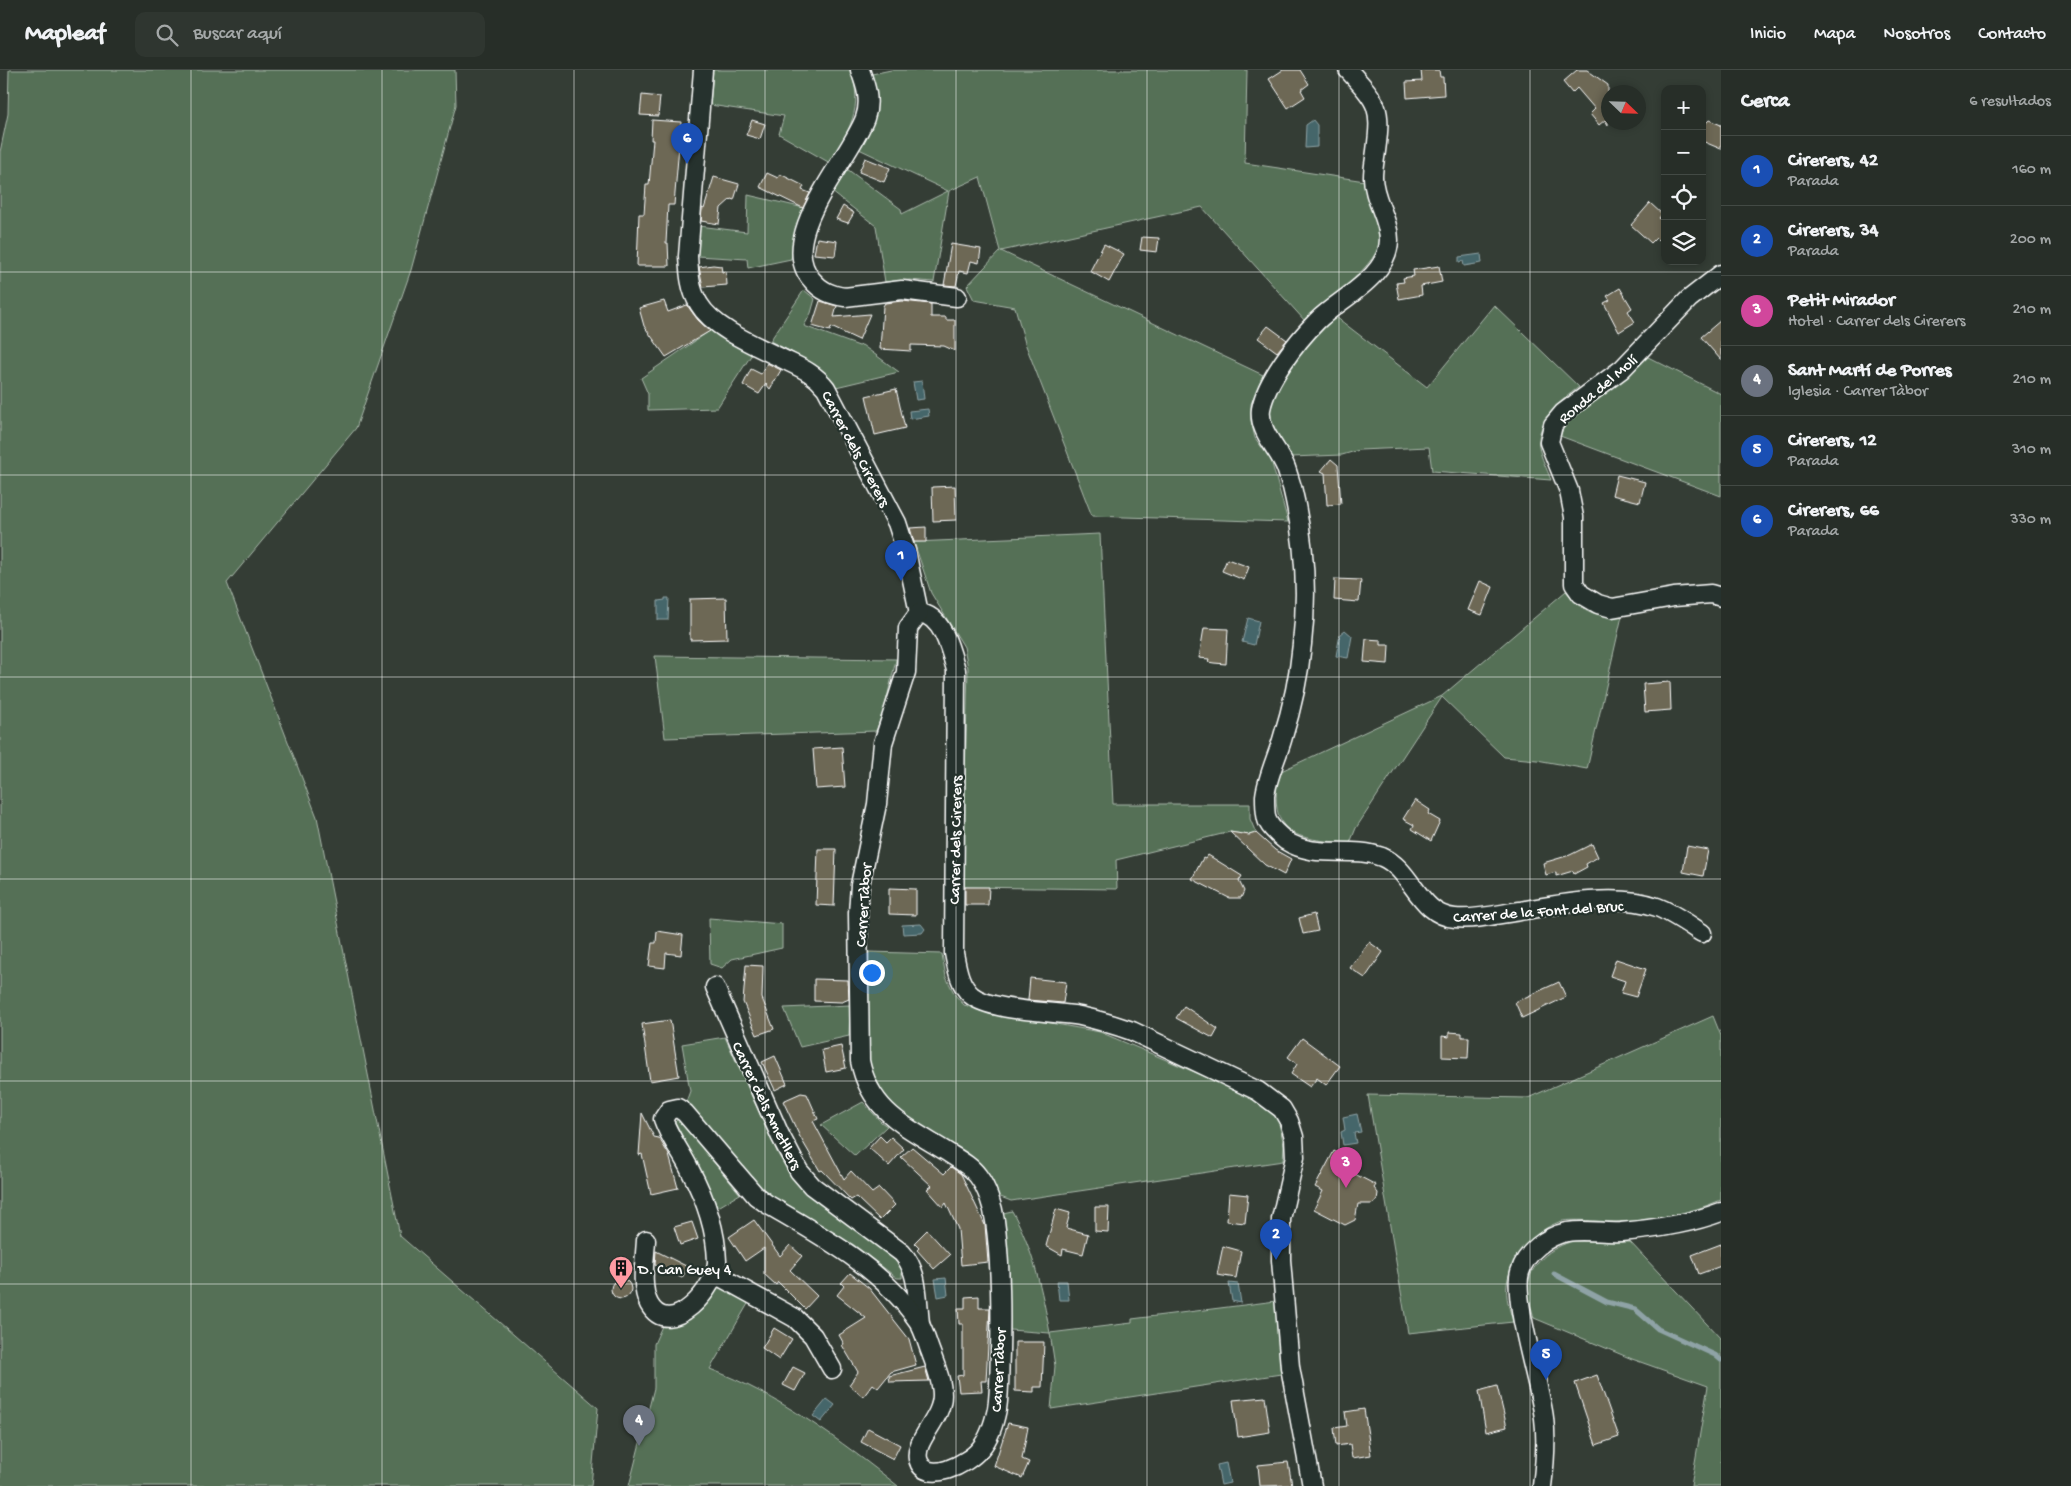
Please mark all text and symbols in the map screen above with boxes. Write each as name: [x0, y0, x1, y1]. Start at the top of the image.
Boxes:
search box: [135, 12, 485, 57]
text: Mapleaf: [25, 20, 105, 49]
icon: search: [153, 21, 181, 49]
text: Buscar aquí: [193, 23, 282, 46]
text: Inicio: [1750, 24, 1786, 45]
text: Mapa: [1814, 24, 1855, 45]
text: Nosotros: [1883, 24, 1950, 45]
text: Contacto: [1978, 24, 2046, 45]
north arrow: [1601, 85, 1646, 130]
map controls: [1661, 85, 1706, 265]
button: +: [1661, 85, 1706, 130]
text: Cerca: [1741, 90, 1789, 115]
text: 6 resultados: [1969, 93, 2051, 112]
pin: 6: [671, 123, 703, 164]
button: −: [1661, 130, 1706, 175]
text: Cirerers, 42: [1788, 150, 1878, 173]
text: 1: [1754, 161, 1760, 180]
text: 160 m: [2012, 161, 2051, 180]
text: Parada: [1788, 173, 1839, 192]
button: locate: [1661, 175, 1706, 220]
button: layers: [1661, 220, 1706, 265]
text: Cirerers, 34: [1788, 220, 1879, 243]
text: 2: [1753, 231, 1761, 250]
text: 200 m: [2010, 231, 2051, 250]
text: Parada: [1788, 243, 1839, 262]
text: Petit Mirador: [1788, 290, 1895, 313]
text: 3: [1753, 301, 1761, 320]
text: 210 m: [2012, 301, 2051, 320]
text: Hotel · Carrer dels Cirerers: [1788, 313, 1965, 332]
street label: Ronda del Molí: [1556, 352, 1643, 429]
text: Sant Martí de Porres: [1788, 360, 1952, 383]
text: 4: [1753, 371, 1761, 390]
text: 210 m: [2012, 371, 2051, 390]
text: Iglesia · Carrer Tàbor: [1788, 383, 1928, 402]
street label: Carrer dels Cirerers: [815, 388, 893, 512]
text: Cirerers, 12: [1788, 430, 1877, 453]
text: 5: [1753, 441, 1761, 460]
text: 310 m: [2012, 441, 2051, 460]
text: Parada: [1788, 453, 1839, 472]
text: Cirerers, 66: [1788, 500, 1879, 523]
text: 6: [1753, 511, 1761, 530]
text: 330 m: [2010, 511, 2051, 530]
text: Parada: [1788, 523, 1839, 542]
pin: 1: [885, 540, 917, 581]
street label: Carrer dels Cirerers: [947, 774, 968, 905]
street label: Carrer Tàbor: [853, 861, 878, 948]
street label: Carrer de la Font del Bruc: [1453, 898, 1624, 929]
your location: [859, 960, 885, 986]
street label: Carrer dels Ametllers: [726, 1040, 805, 1175]
pin: 3: [1330, 1147, 1362, 1188]
pin: 2: [1260, 1219, 1292, 1260]
building icon: D. Can Guey 4: [608, 1255, 634, 1289]
place label: D. Can Guey 4: [637, 1262, 732, 1281]
street label: Carrer Tàbor: [989, 1326, 1012, 1413]
pin: 5: [1530, 1339, 1562, 1380]
pin: 4: [623, 1405, 655, 1446]

